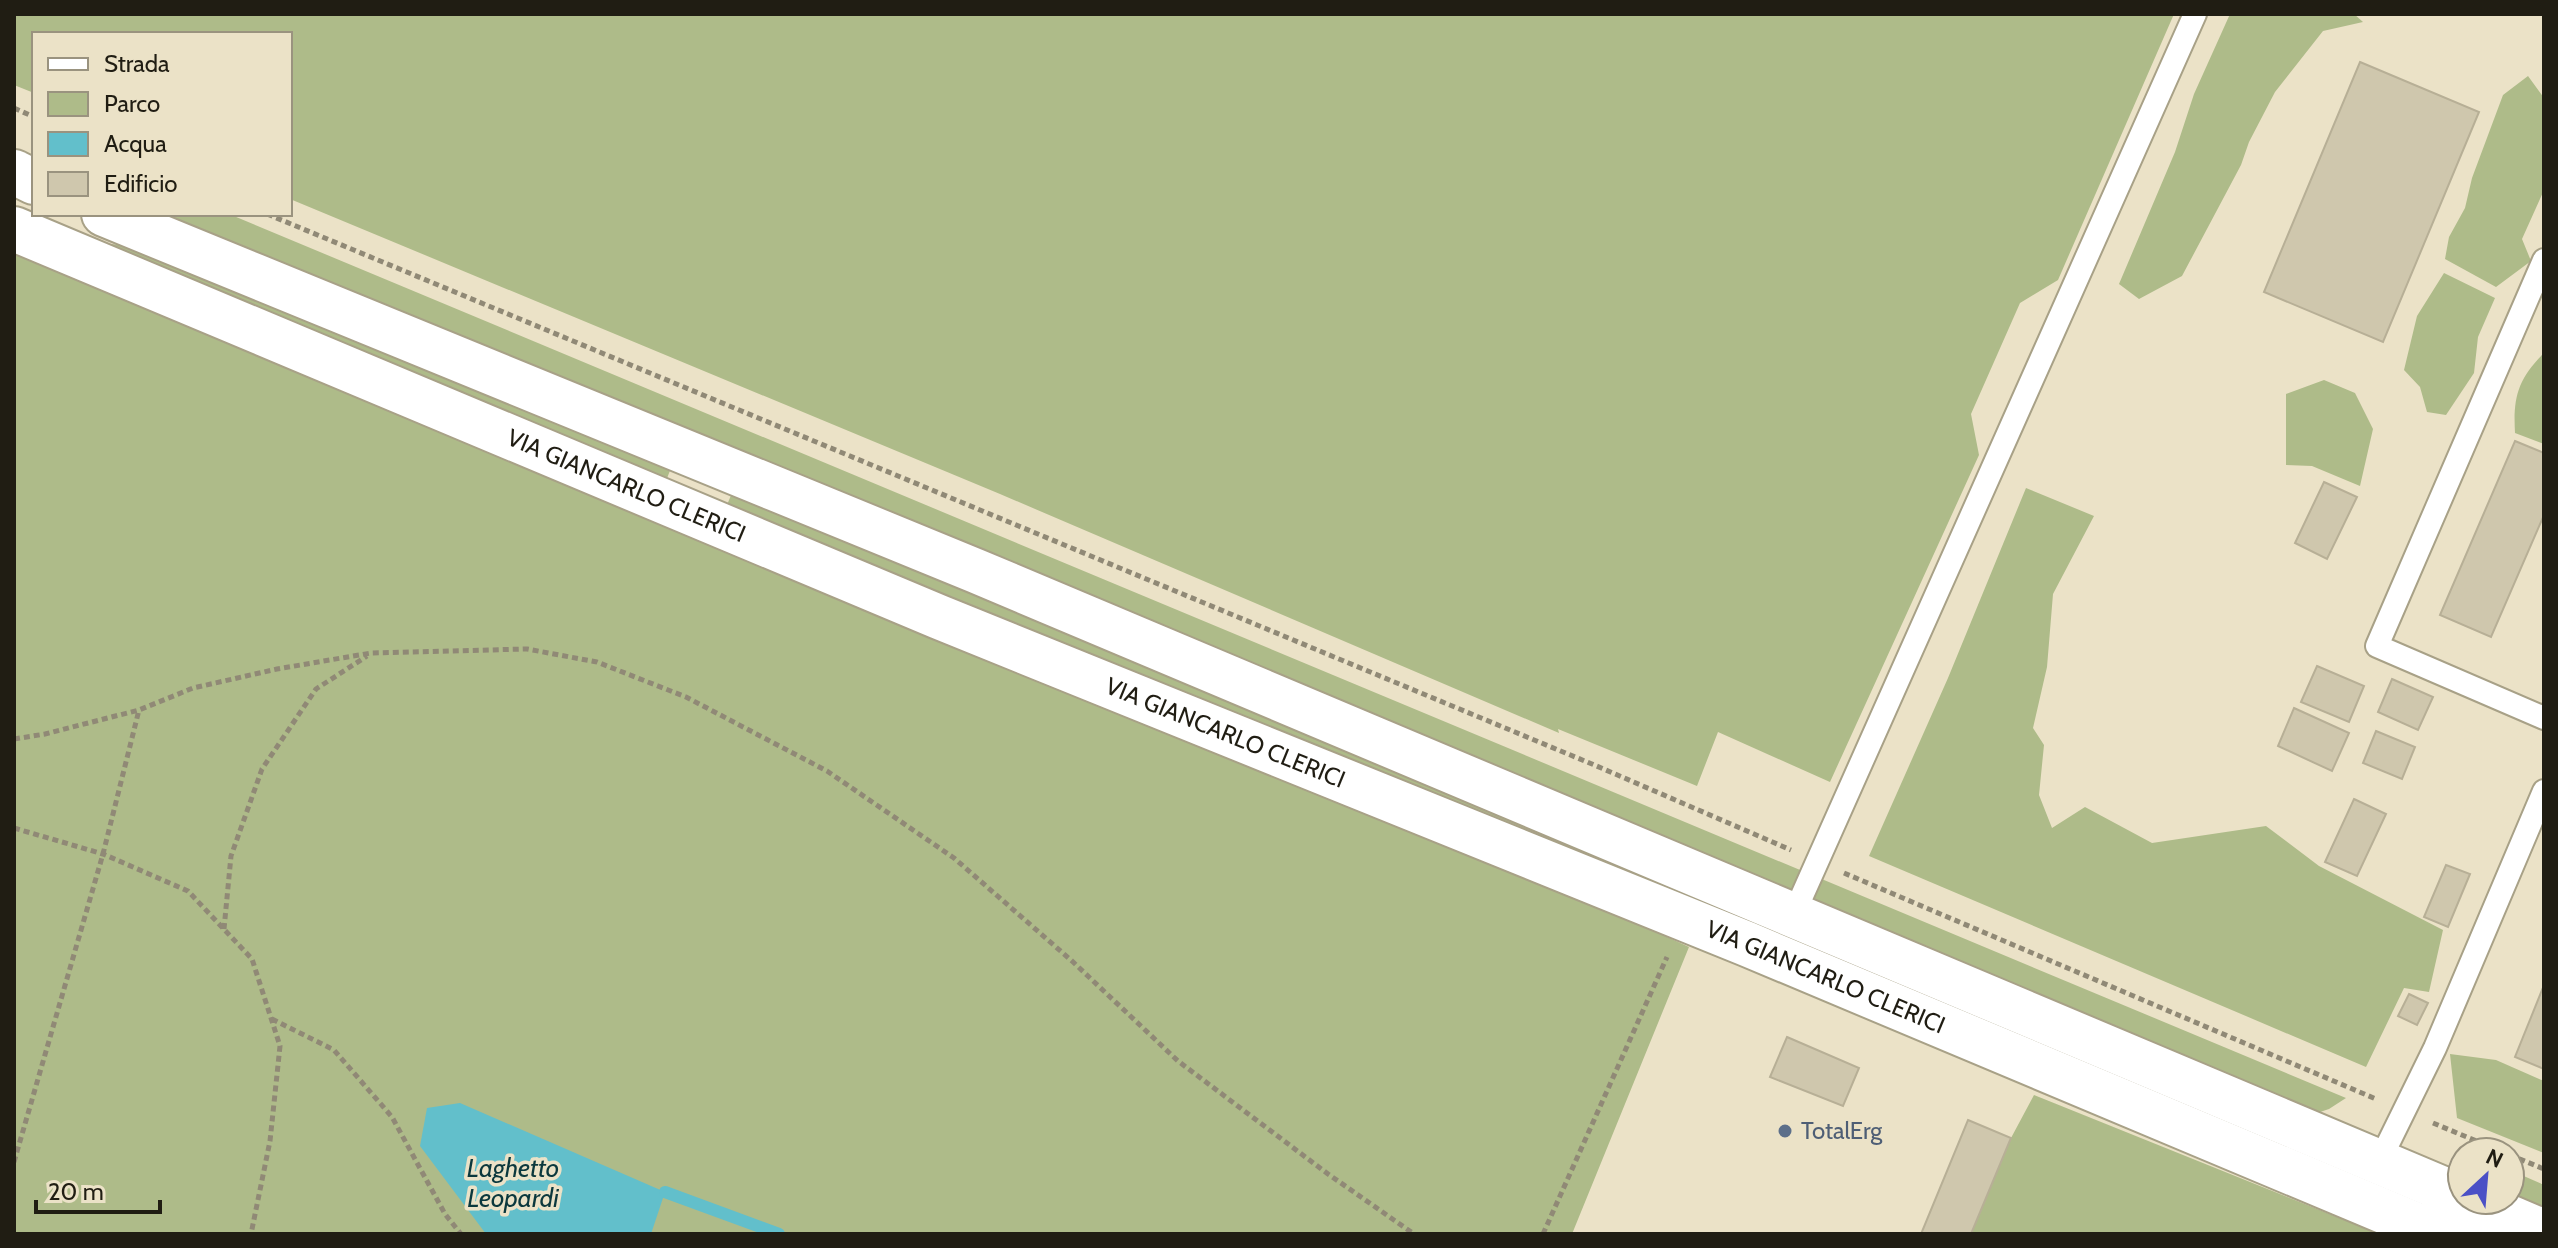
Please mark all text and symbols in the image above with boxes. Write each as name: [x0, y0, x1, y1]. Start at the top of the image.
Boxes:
legend: [32, 32, 292, 216]
text: Strada: [104, 49, 170, 78]
text: Parco: [104, 89, 160, 118]
text: Acqua: [104, 129, 167, 158]
text: Edificio: [104, 169, 178, 198]
street label: VIA GIANCARLO CLERICI: [503, 422, 750, 548]
street label: VIA GIANCARLO CLERICI: [1101, 671, 1350, 794]
street label: VIA GIANCARLO CLERICI: [1702, 914, 1949, 1039]
place label: TotalErg: [1801, 1116, 1883, 1145]
marker: TotalErg: [1776, 1122, 1794, 1140]
north arrow: [2446, 1136, 2526, 1216]
text: N: [2482, 1143, 2507, 1174]
water label: Laghetto Leopardi: [467, 1152, 559, 1214]
scale bar: [36, 1164, 160, 1214]
text: 20 m: [48, 1177, 104, 1206]

